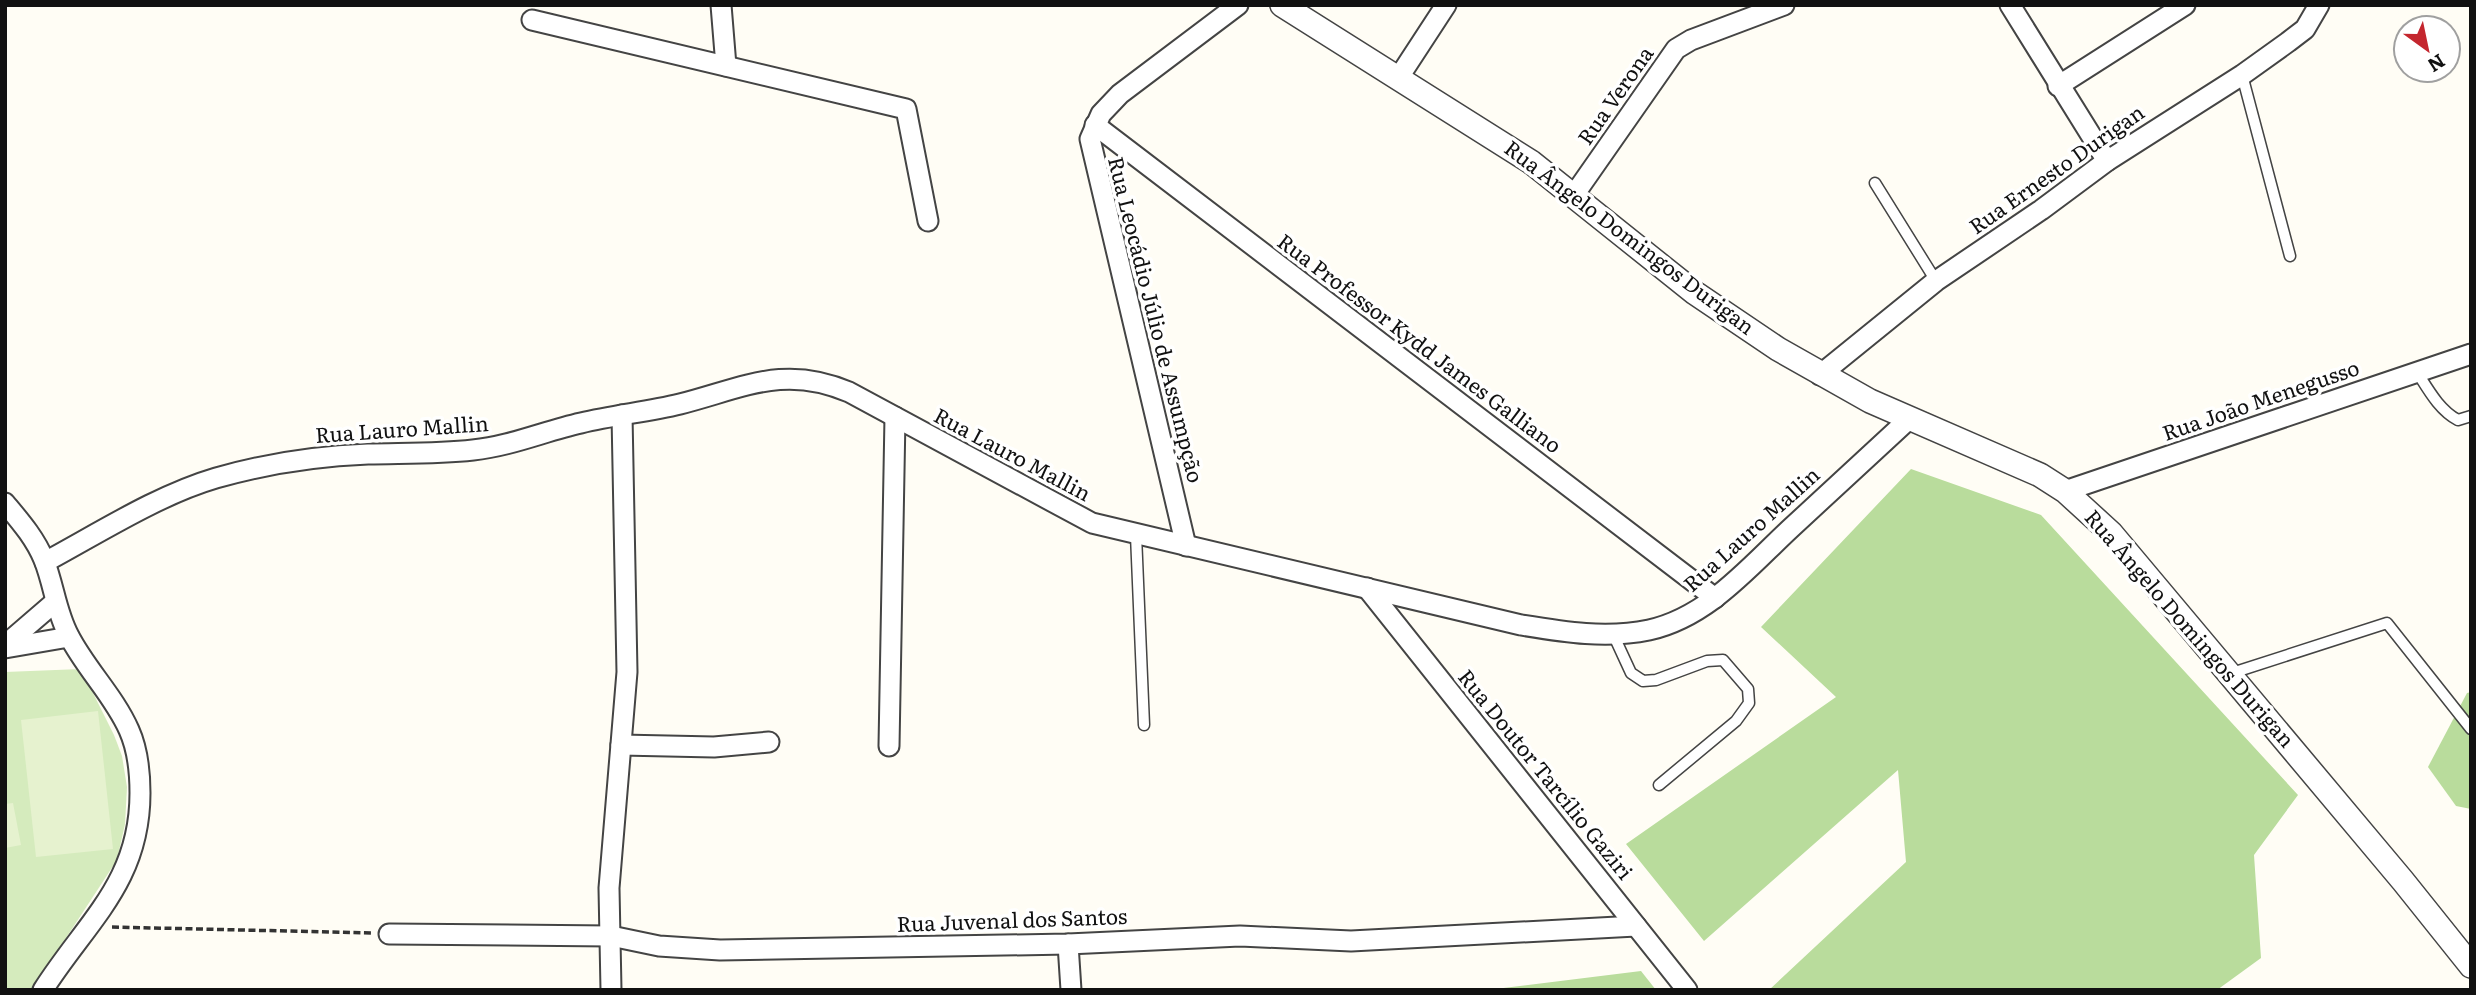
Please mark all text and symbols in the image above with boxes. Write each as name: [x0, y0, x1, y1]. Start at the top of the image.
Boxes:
north arrow: [2392, 14, 2462, 84]
street label: Rua Verona: [1568, 38, 1660, 150]
text: N: [2422, 48, 2451, 80]
street label: Rua Ernesto Durigan: [1962, 96, 2150, 240]
street label: Rua Ângelo Domingos Durigan: [1499, 131, 1762, 341]
street label: Rua Leocádio Júlio de Assumpção: [1102, 153, 1213, 486]
street label: Rua Professor Kydd James Galliano: [1272, 225, 1569, 459]
street label: Rua João Menegusso: [2158, 350, 2363, 447]
street label: Rua Lauro Mallin: [929, 398, 1097, 507]
street label: Rua Lauro Mallin: [314, 406, 490, 449]
street label: Rua Lauro Mallin: [1675, 458, 1825, 598]
street label: Rua Ângelo Domingos Durigan: [2079, 502, 2303, 753]
street label: Rua Doutor Tarcílio Gaziri: [1452, 662, 1642, 885]
street label: Rua Juvenal dos Santos: [896, 899, 1128, 938]

